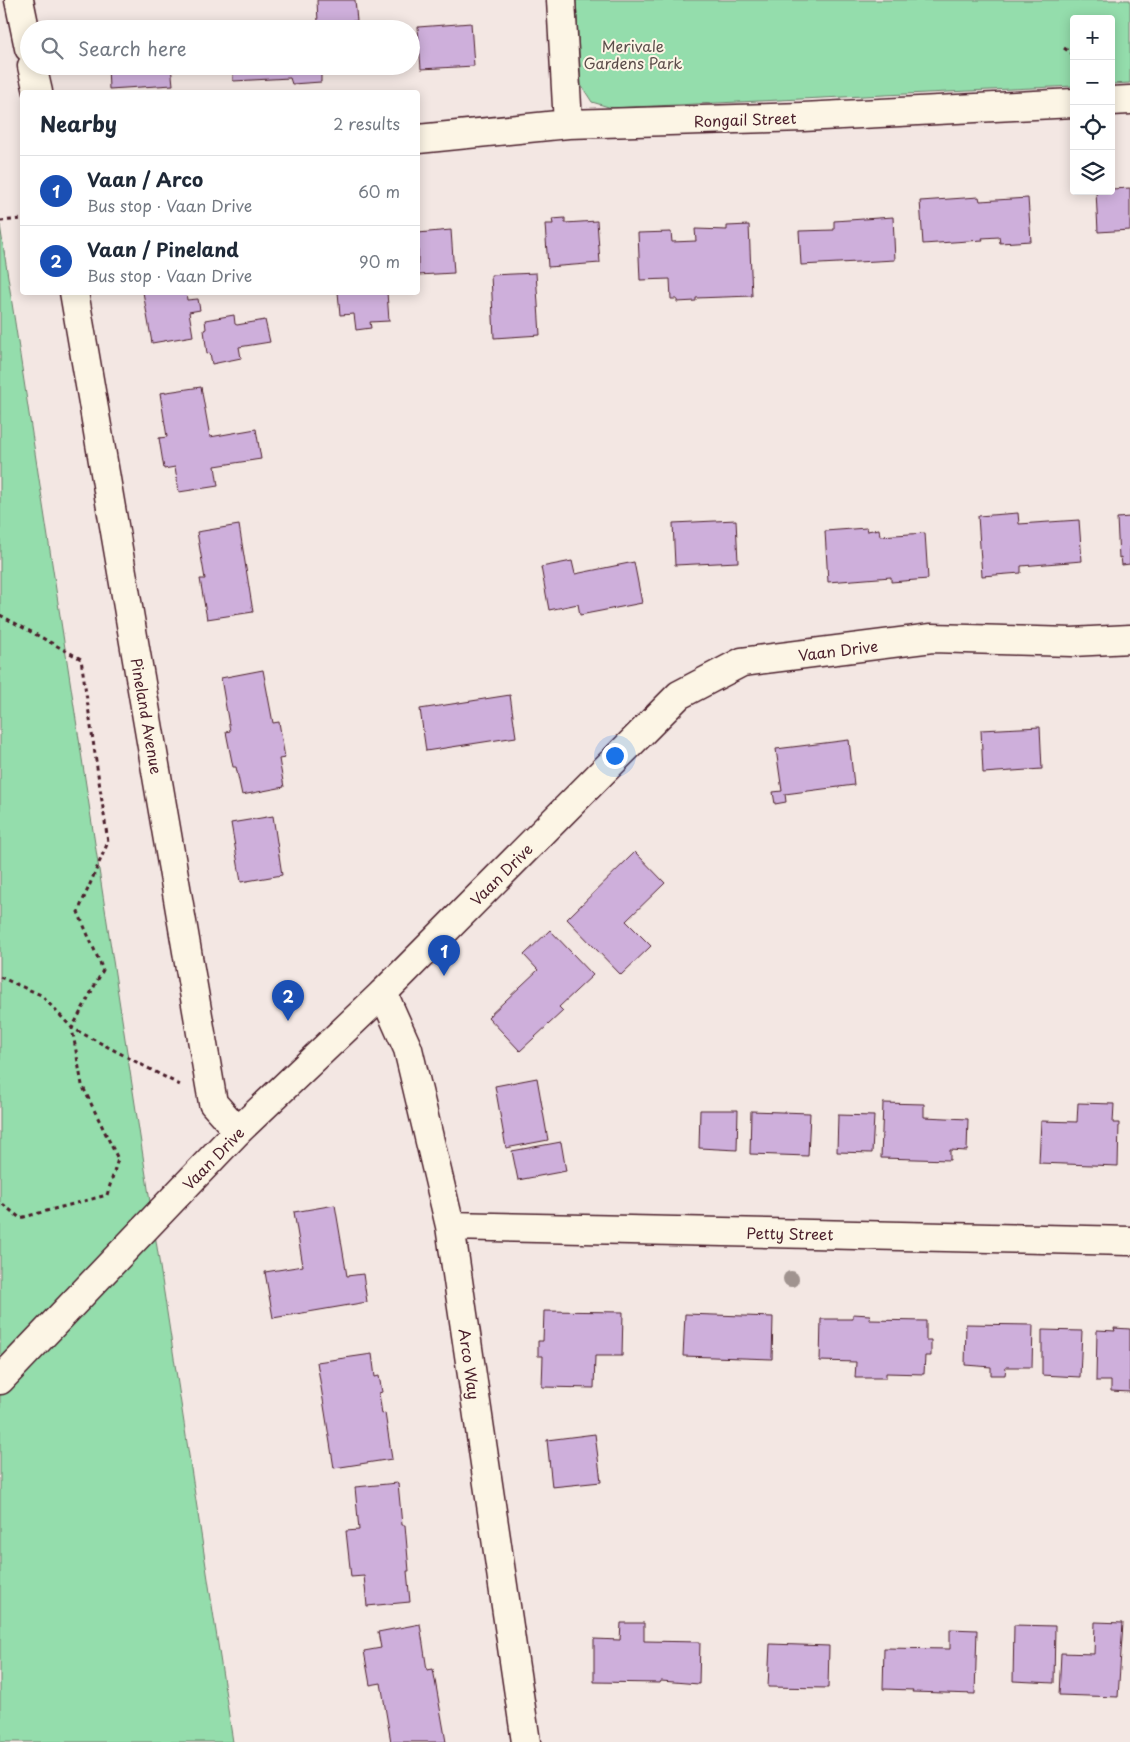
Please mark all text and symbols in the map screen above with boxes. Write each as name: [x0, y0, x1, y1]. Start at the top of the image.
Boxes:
map controls: [1070, 15, 1115, 195]
button: +: [1070, 15, 1115, 60]
search box: [20, 20, 420, 75]
icon: search: [38, 34, 66, 62]
text: Search here: [78, 34, 187, 62]
park label: Merivale Gardens Park: [584, 34, 683, 74]
button: −: [1070, 60, 1115, 105]
button: locate: [1070, 105, 1115, 150]
street label: Rongail Street: [693, 106, 797, 132]
text: Nearby: [40, 107, 117, 139]
text: 2 results: [333, 111, 400, 135]
button: layers: [1070, 150, 1115, 195]
text: Vaan / Arco: [87, 165, 203, 193]
text: 1: [52, 179, 60, 203]
text: 60 m: [358, 179, 400, 203]
text: Bus stop · Vaan Drive: [87, 193, 252, 217]
text: Vaan / Pineland: [87, 235, 239, 263]
text: 2: [50, 249, 62, 273]
text: 90 m: [359, 249, 400, 273]
text: Bus stop · Vaan Drive: [87, 263, 252, 287]
street label: Vaan Drive: [797, 634, 879, 666]
street label: Pineland Avenue: [125, 656, 169, 776]
your location: [602, 743, 628, 769]
street label: Vaan Drive: [465, 837, 538, 910]
pin: 1: [428, 935, 460, 976]
pin: 2: [272, 980, 304, 1021]
street label: Vaan Drive: [177, 1121, 249, 1195]
street label: Petty Street: [746, 1221, 834, 1245]
street label: Arco Way: [454, 1327, 486, 1401]

